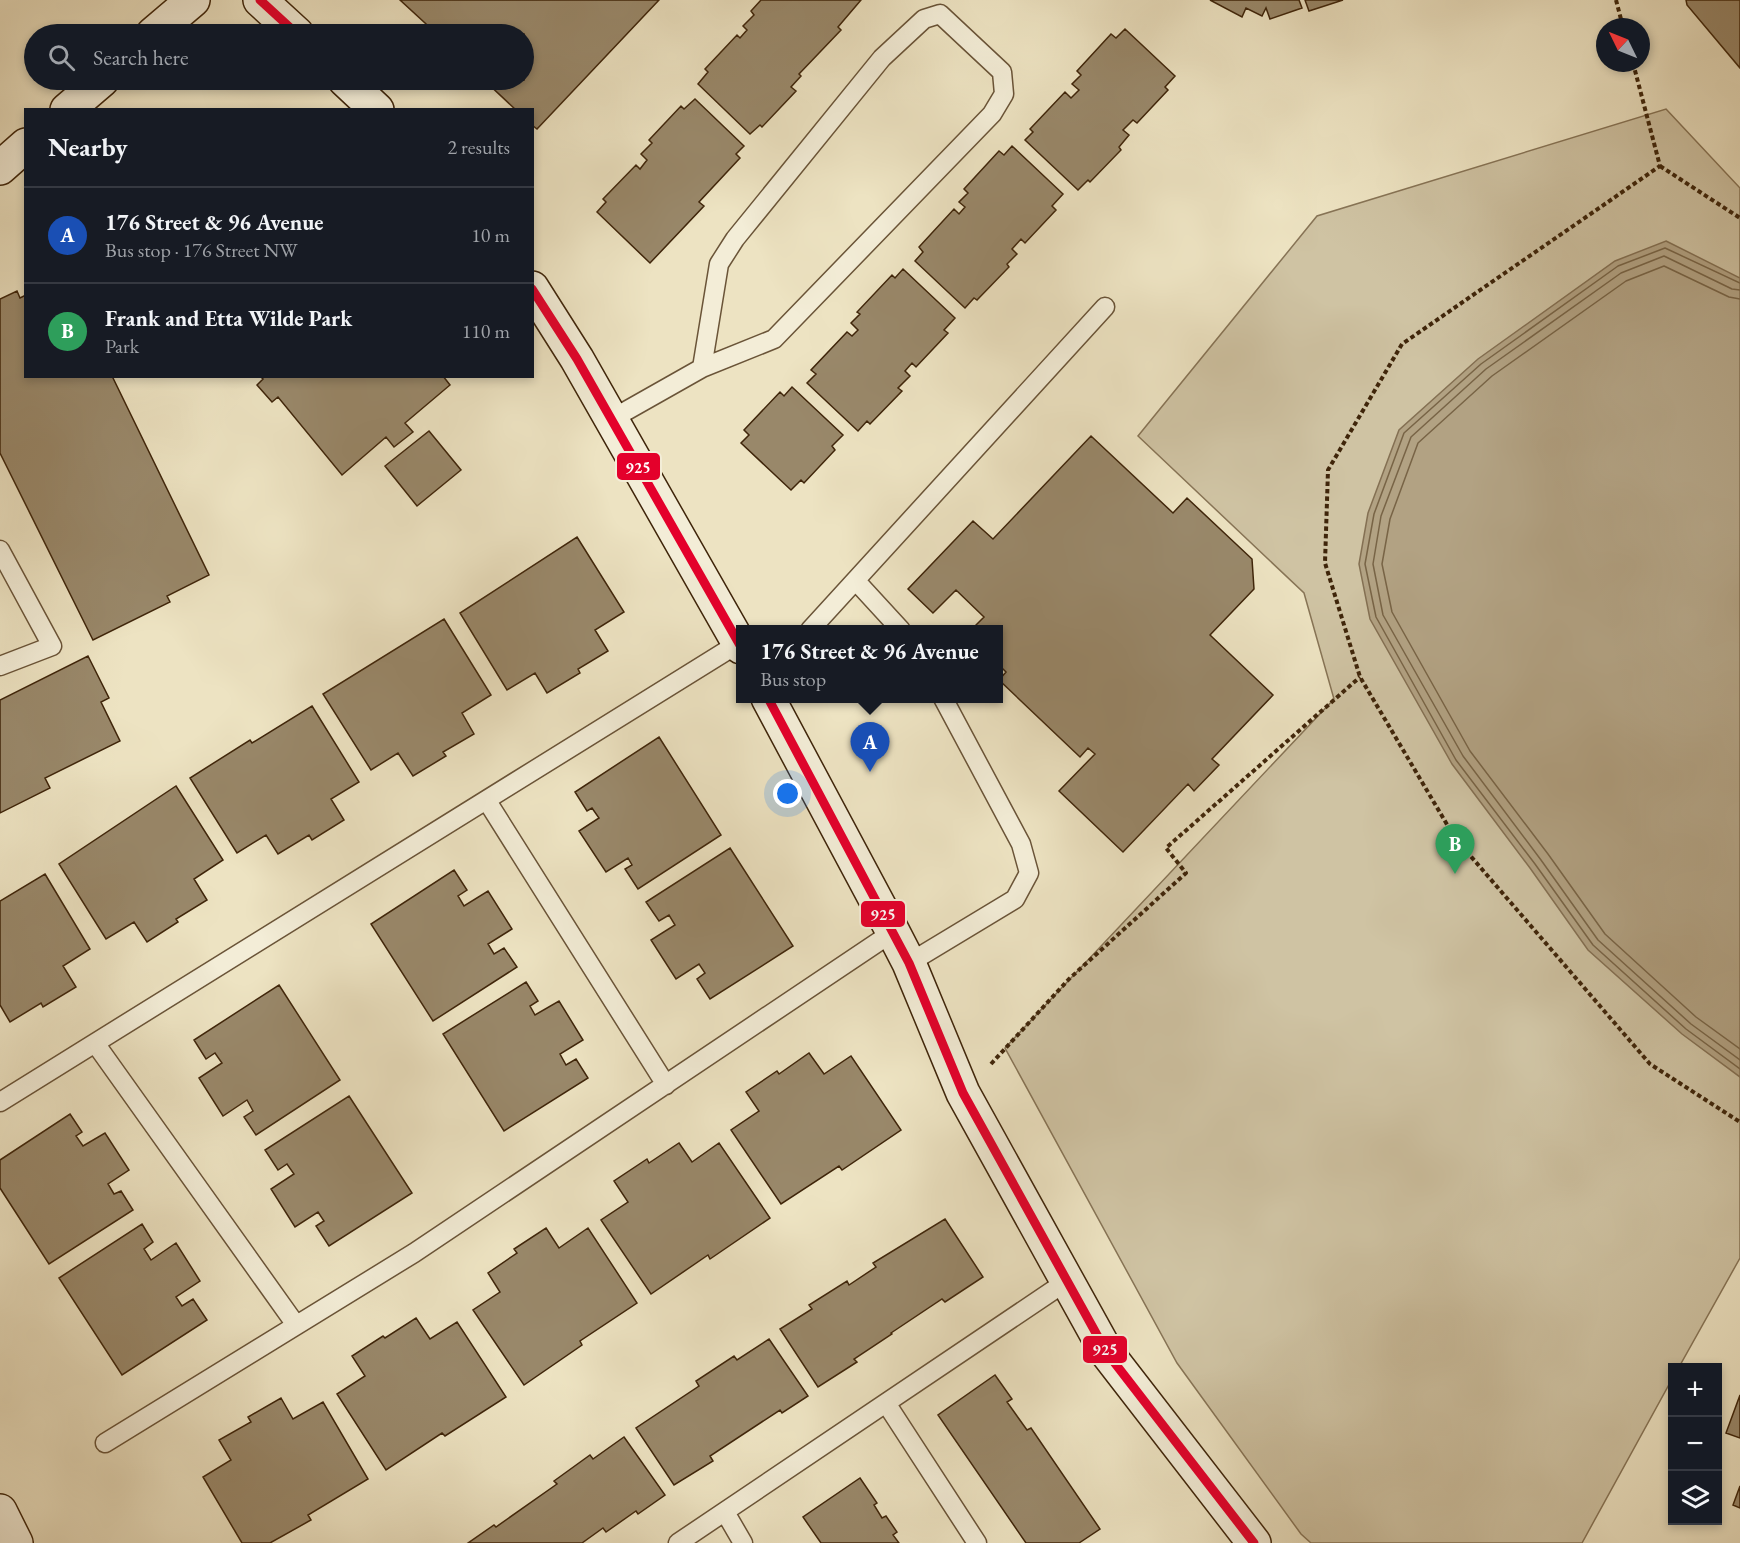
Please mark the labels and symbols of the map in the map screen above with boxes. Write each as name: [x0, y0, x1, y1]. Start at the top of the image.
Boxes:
north arrow: [1596, 18, 1650, 72]
line badge: 925: [616, 452, 661, 481]
text: 925: [625, 457, 651, 478]
pin: A: [850, 722, 890, 772]
your location: [773, 779, 802, 808]
pin: B: [1436, 824, 1474, 874]
line badge: 925: [860, 900, 906, 928]
text: 925: [870, 904, 896, 925]
line badge: 925: [1082, 1335, 1128, 1364]
text: 925: [1092, 1339, 1118, 1360]

